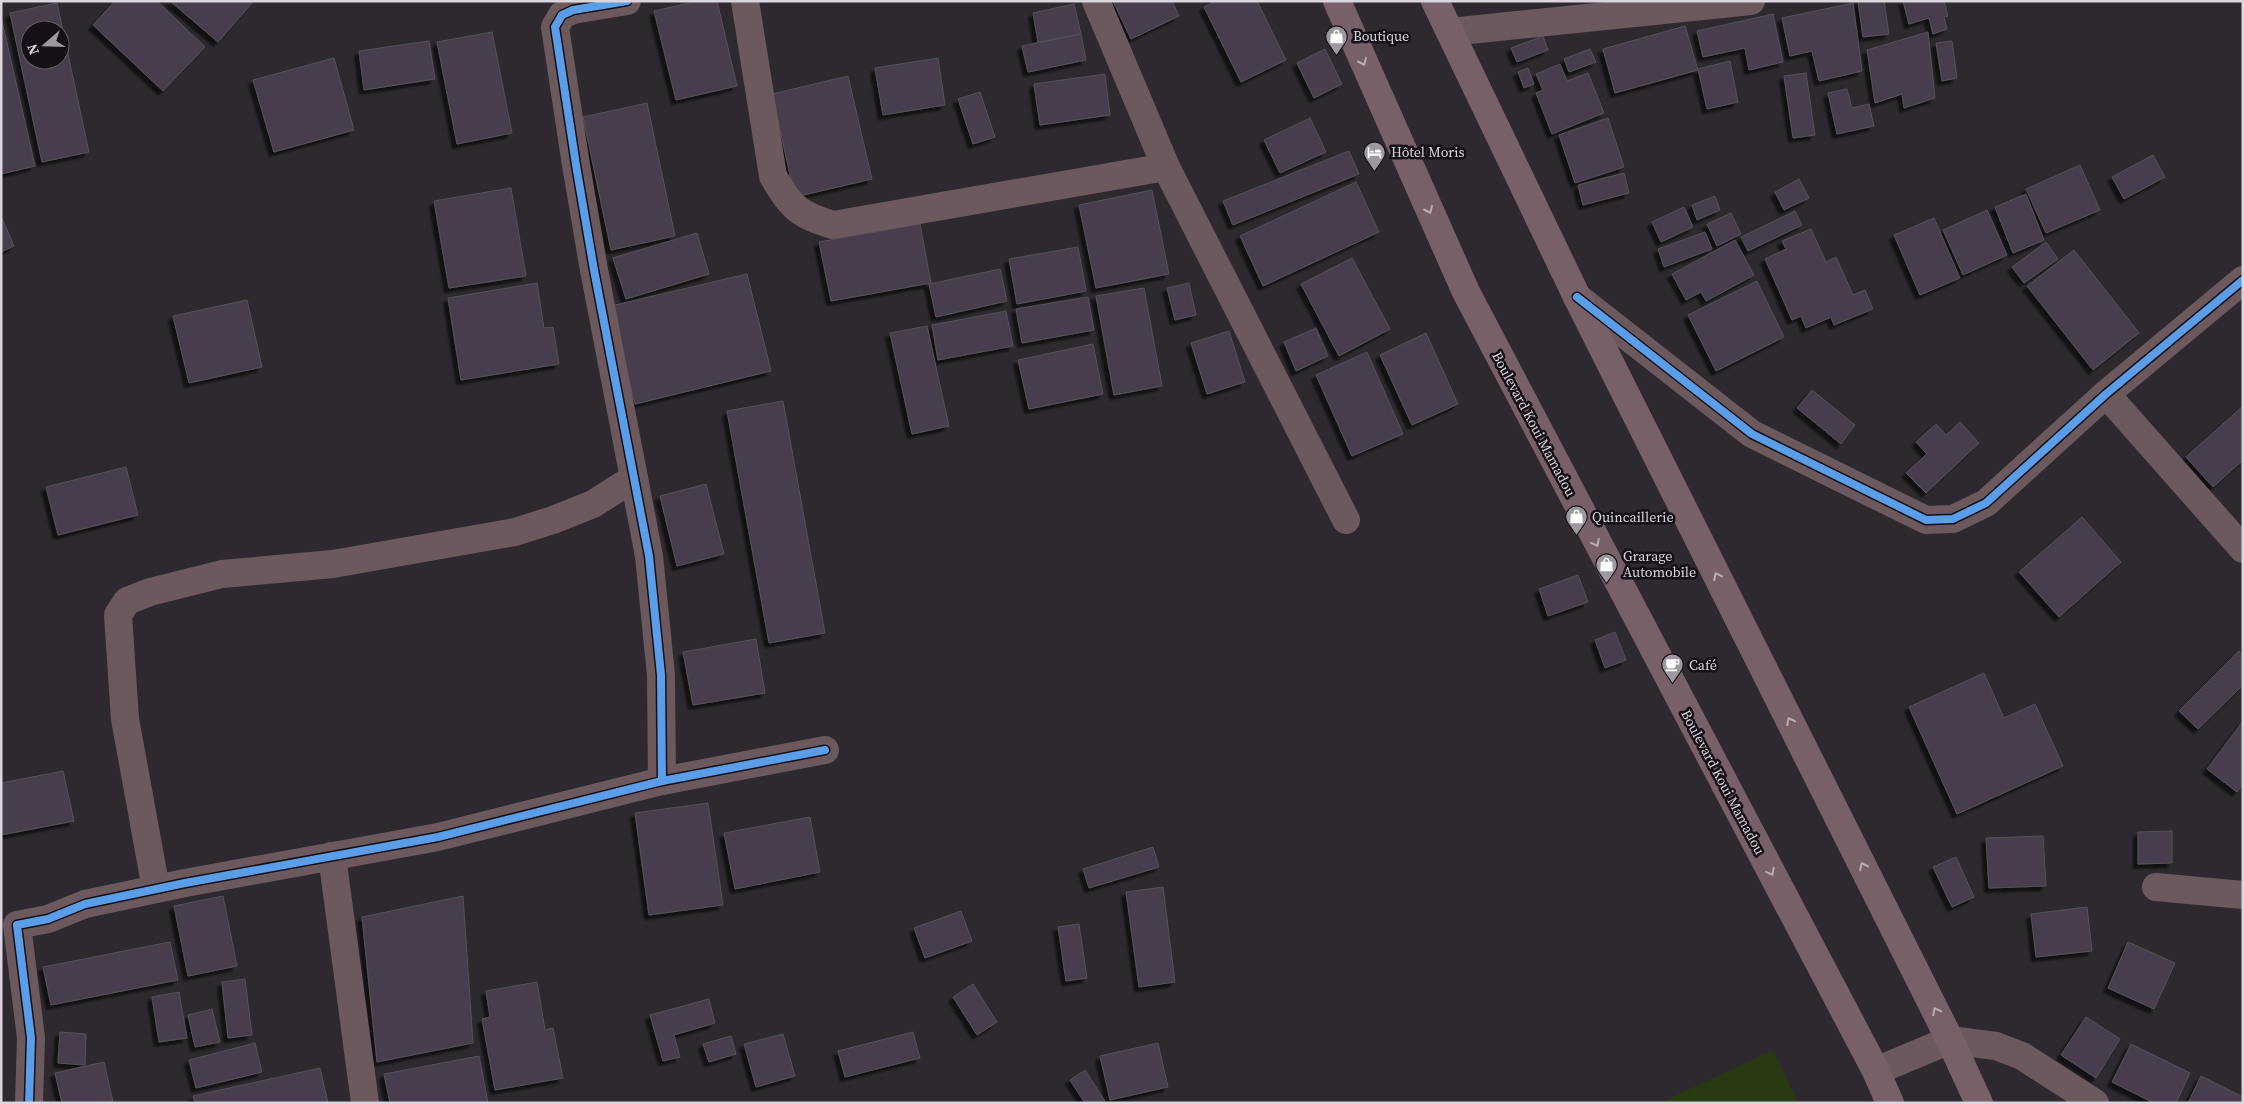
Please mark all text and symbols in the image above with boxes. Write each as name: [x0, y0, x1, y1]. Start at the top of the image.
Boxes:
north arrow: [20, 20, 70, 70]
shop icon: Boutique: [1325, 24, 1349, 55]
place label: Boutique: [1353, 26, 1409, 46]
text: N: [22, 41, 44, 58]
one-way arrow: [1357, 57, 1368, 66]
hotel icon: Hôtel Moris: [1363, 140, 1387, 171]
place label: Hôtel Moris: [1391, 142, 1465, 162]
one-way arrow: [1423, 205, 1434, 214]
street label: Boulevard Koui Mamadou: [1487, 348, 1581, 500]
shop icon: Quincaillerie: [1564, 505, 1588, 536]
place label: Quincaillerie: [1592, 507, 1674, 527]
one-way arrow: [1590, 538, 1600, 547]
place label: Grarage Automobile: [1623, 546, 1696, 582]
shop icon: Grarage Automobile: [1595, 552, 1619, 583]
one-way arrow: [1713, 572, 1723, 581]
cafe icon: Café: [1661, 653, 1685, 684]
place label: Café: [1689, 655, 1717, 675]
street label: Boulevard Koui Mamadou: [1676, 706, 1770, 858]
one-way arrow: [1786, 717, 1796, 726]
one-way arrow: [1859, 862, 1869, 871]
one-way arrow: [1764, 867, 1774, 876]
one-way arrow: [1932, 1008, 1942, 1017]

